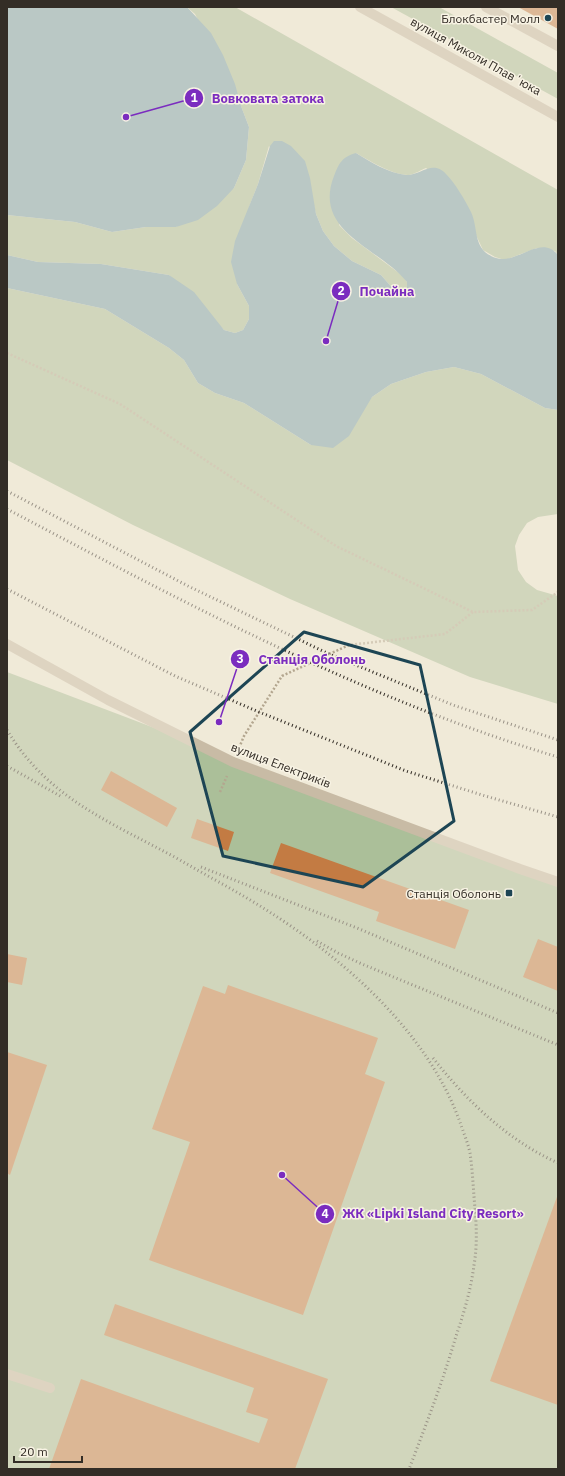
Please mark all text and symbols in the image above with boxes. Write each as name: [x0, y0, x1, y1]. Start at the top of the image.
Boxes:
place label: Блокбастер Молл: [441, 11, 540, 26]
marker: Блокбастер Молл: [543, 13, 553, 23]
street label: вулиця Миколи Плавʼюка: [408, 14, 544, 98]
callout: Вовковата затока: [184, 85, 332, 110]
text: 1: [190, 90, 198, 105]
text: Вовковата затока: [212, 90, 324, 107]
callout: Почайна: [331, 279, 422, 304]
text: 2: [337, 283, 345, 298]
text: Почайна: [360, 283, 414, 300]
callout: Станція Оболонь: [230, 647, 373, 672]
text: 3: [236, 651, 244, 666]
text: Станція Оболонь: [258, 651, 366, 668]
street label: вулиця Електриків: [229, 739, 333, 791]
place label: Cтанція Оболонь: [406, 886, 501, 901]
marker: Cтанція Оболонь: [504, 888, 514, 898]
callout: ЖК «Lipki Island City Resort»: [315, 1201, 532, 1226]
text: ЖК «Lipki Island City Resort»: [342, 1205, 524, 1222]
text: 4: [321, 1206, 329, 1221]
scale bar: [14, 1438, 82, 1464]
text: 20 m: [20, 1444, 48, 1459]

